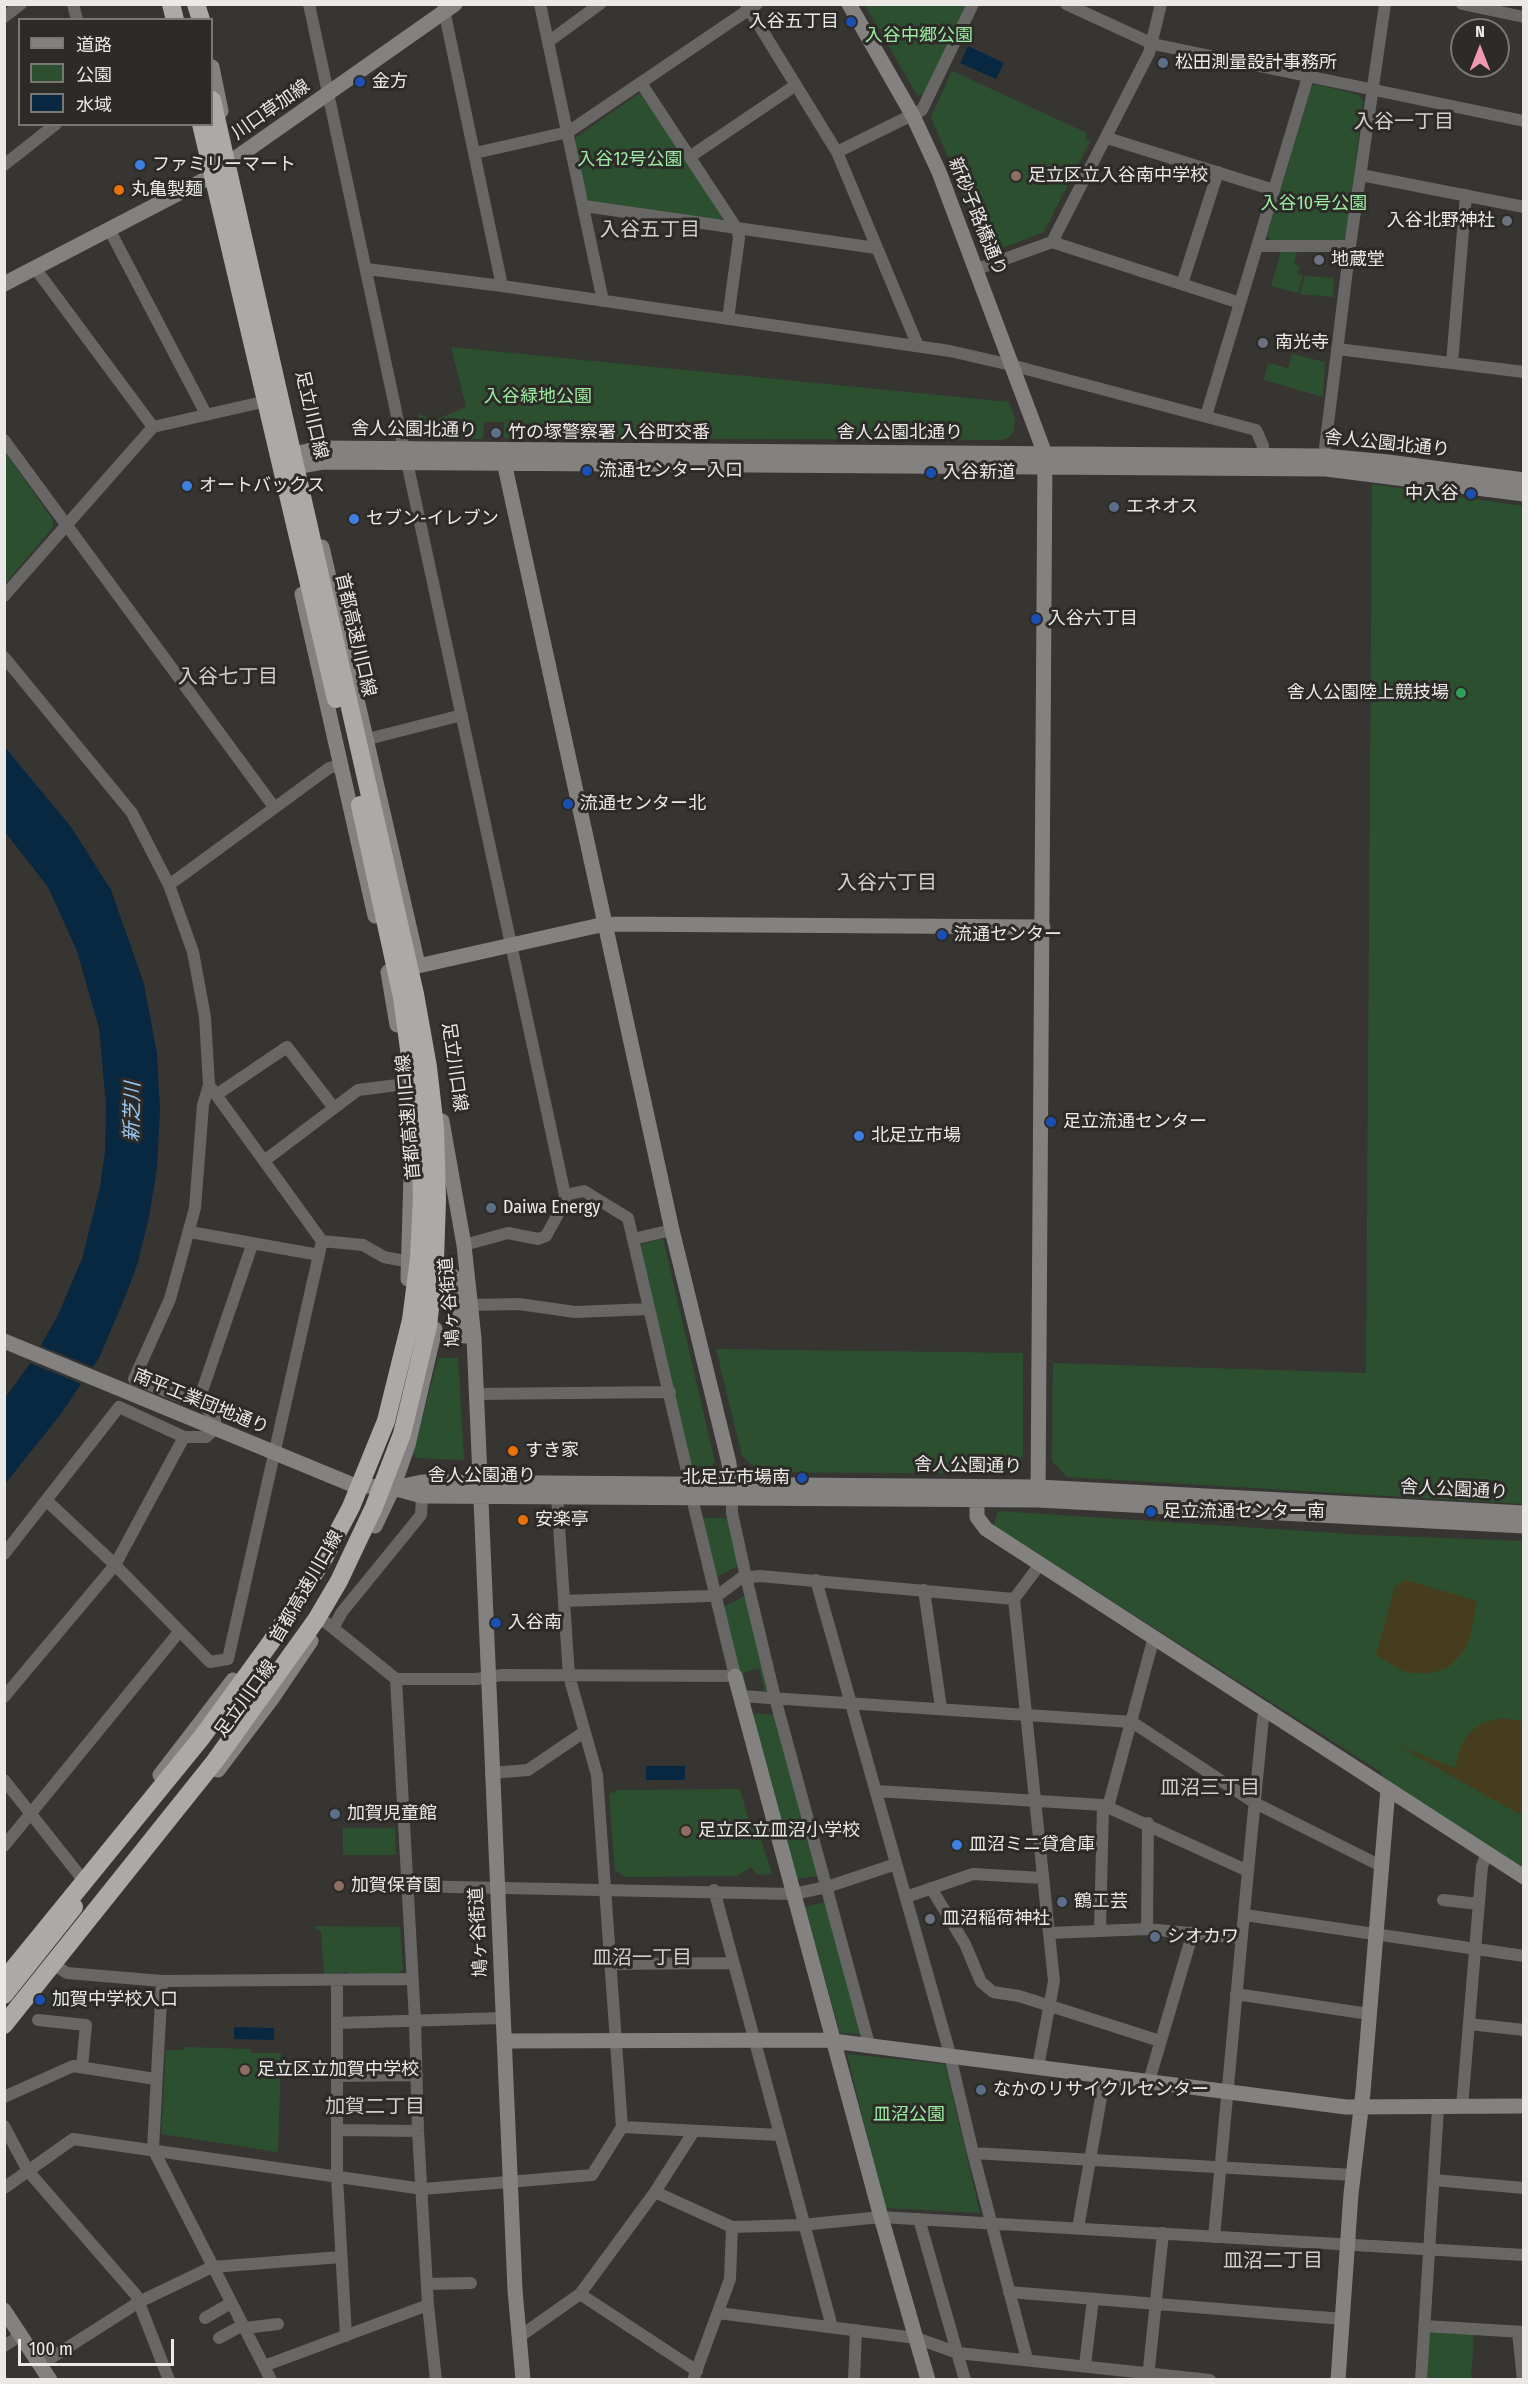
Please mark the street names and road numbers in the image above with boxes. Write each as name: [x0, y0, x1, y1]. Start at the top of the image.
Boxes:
street label: 川口草加線: [228, 75, 314, 145]
street label: 新砂子路橋通り: [943, 155, 1011, 279]
street label: 足立川口線: [290, 369, 332, 461]
street label: 舎人公園北通り: [351, 418, 477, 442]
street label: 舎人公園北通り: [837, 422, 963, 444]
street label: 舎人公園北通り: [1323, 427, 1451, 461]
street label: 首都高速川口線: [330, 571, 380, 699]
street label: 足立川口線: [437, 1021, 471, 1113]
street label: 首都高速川口線: [393, 1053, 425, 1181]
street label: 鳩ヶ谷街道: [435, 1256, 465, 1348]
street label: 南平工業団地通り: [130, 1365, 272, 1439]
street label: 舎人公園通り: [914, 1454, 1022, 1478]
street label: 舎人公園通り: [428, 1465, 536, 1487]
street label: 舎人公園通り: [1400, 1476, 1508, 1504]
street label: 首都高速川口線: [266, 1527, 348, 1647]
street label: 足立川口線: [211, 1656, 281, 1742]
street label: 鳩ヶ谷街道: [466, 1886, 492, 1978]

